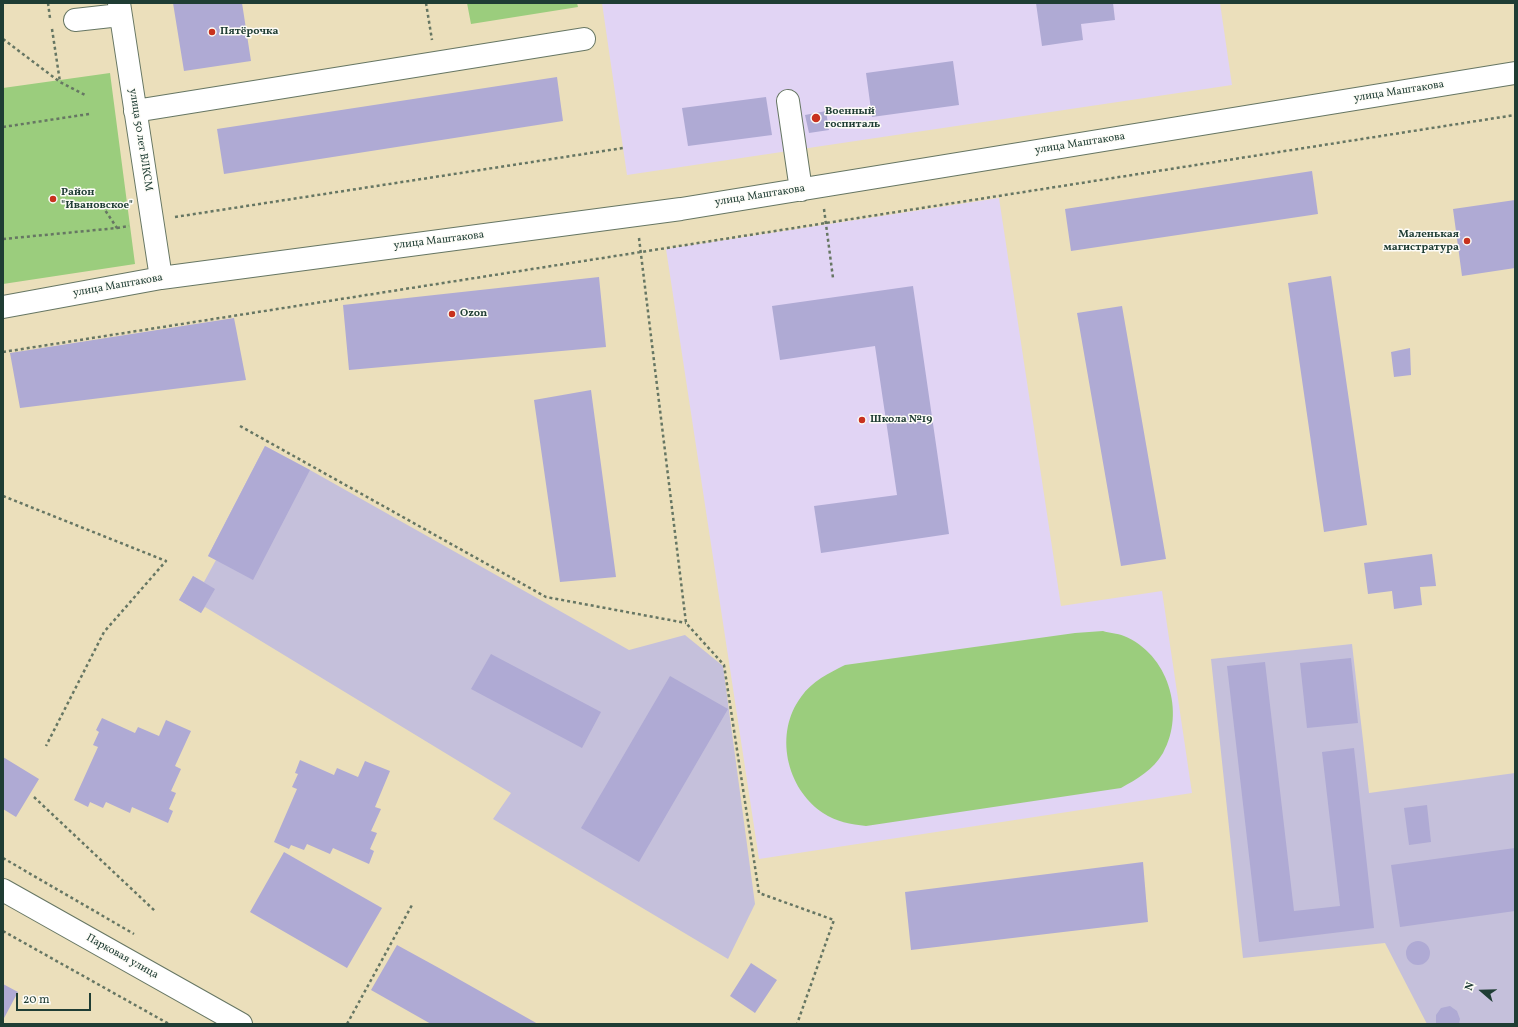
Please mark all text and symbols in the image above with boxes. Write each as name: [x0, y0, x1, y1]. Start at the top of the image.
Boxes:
place label: Пятёрочка: [220, 25, 279, 39]
marker: Пятёрочка: [207, 27, 217, 37]
street label: улица Маштакова: [1353, 78, 1445, 106]
street label: улица 50 лет ВЛКСМ: [125, 88, 155, 192]
place label: Военный госпиталь: [825, 105, 880, 131]
marker: Военный госпиталь: [810, 112, 822, 124]
street label: улица Маштакова: [1034, 130, 1126, 158]
street label: улица Маштакова: [714, 182, 806, 210]
place label: Район "Ивановское": [61, 186, 133, 212]
marker: Район "Ивановское": [48, 194, 58, 204]
place label: Маленькая магистратура: [1383, 228, 1459, 254]
street label: улица Маштакова: [393, 229, 485, 253]
marker: Маленькая магистратура: [1462, 236, 1472, 246]
street label: улица Маштакова: [72, 272, 164, 300]
place label: Ozon: [460, 307, 487, 321]
marker: Ozon: [447, 309, 457, 319]
place label: Школа №19: [870, 413, 932, 427]
marker: Школа №19: [857, 415, 867, 425]
street label: Парковая улица: [83, 932, 161, 982]
north arrow: [1462, 971, 1502, 1011]
text: N: [1462, 980, 1479, 993]
scale bar: [18, 985, 93, 1011]
text: 20 m: [23, 992, 50, 1008]

